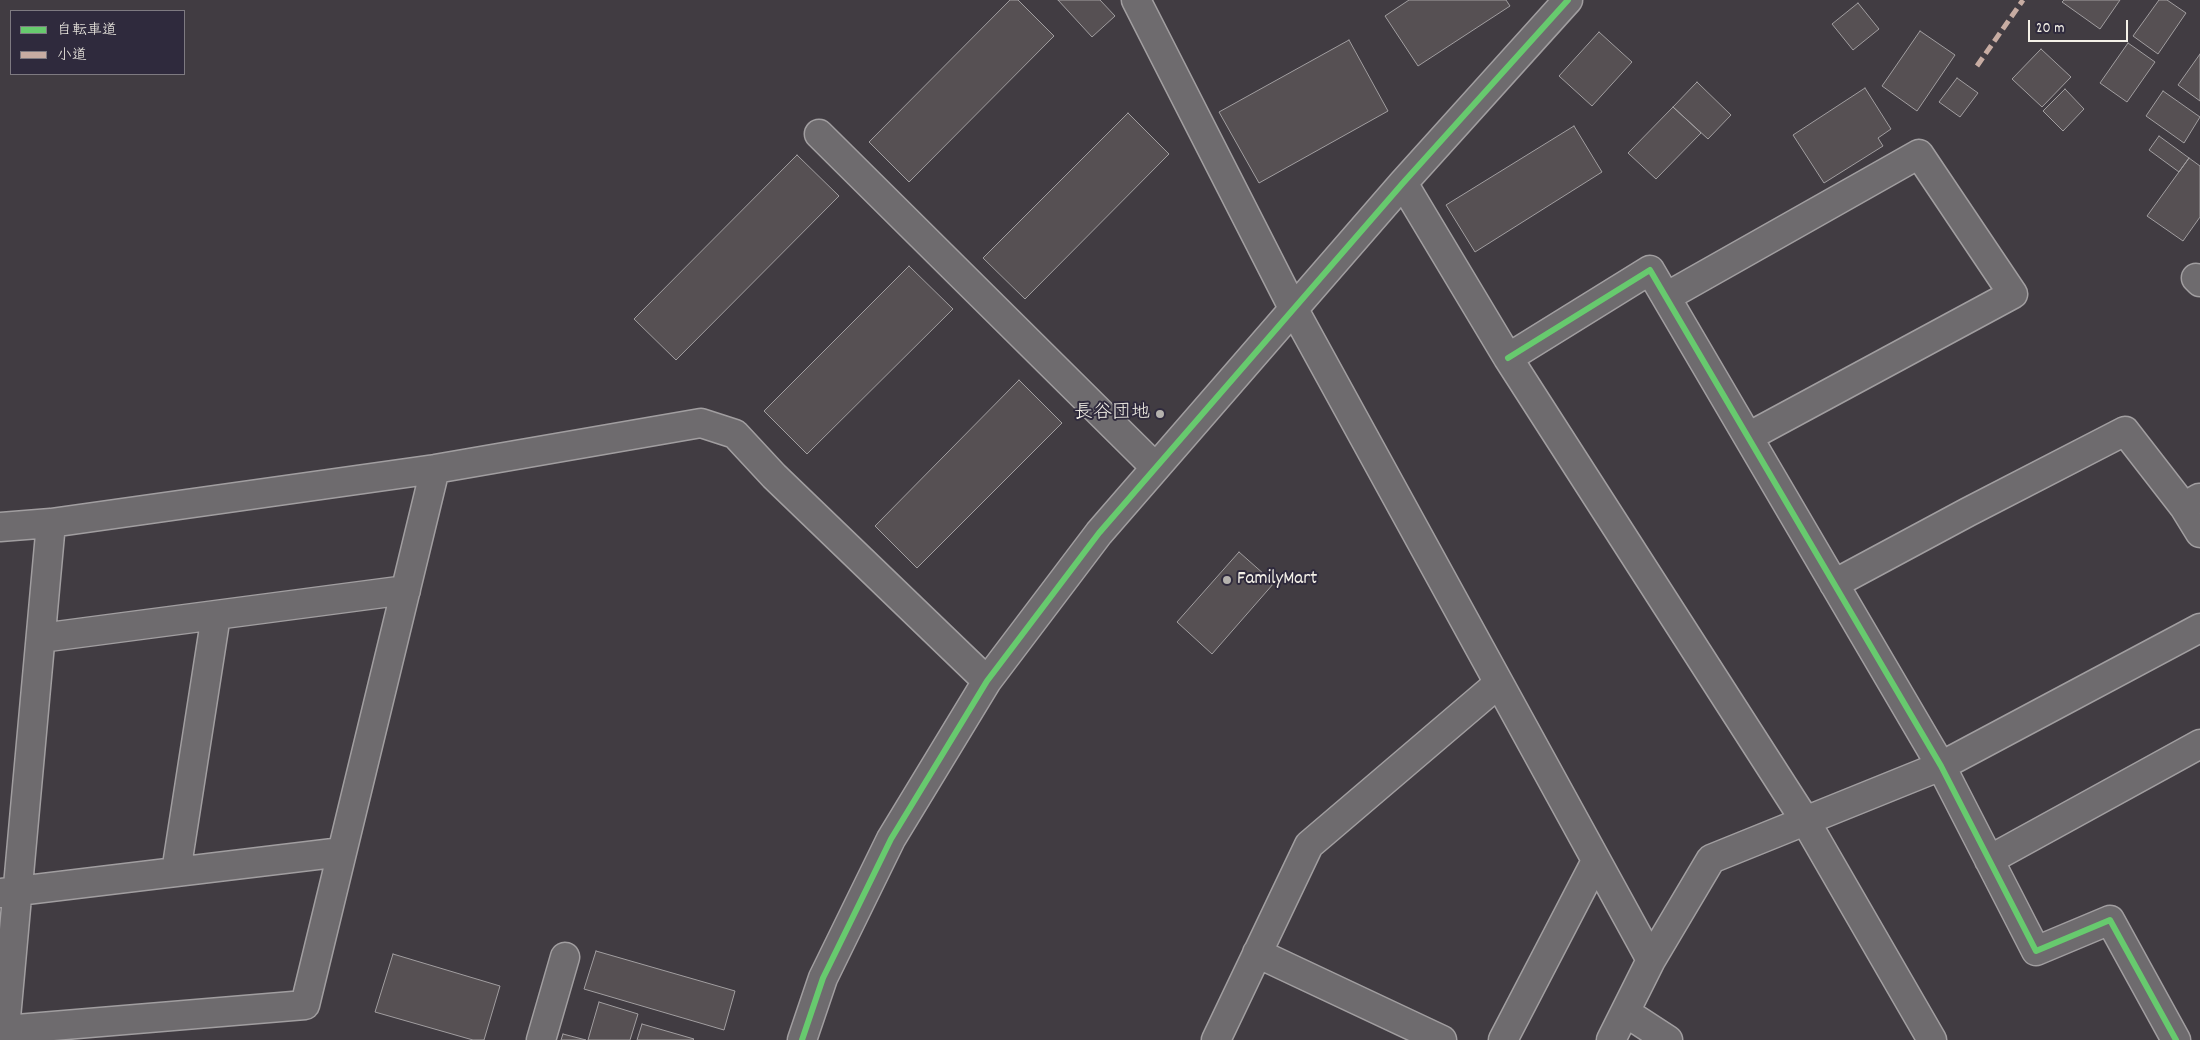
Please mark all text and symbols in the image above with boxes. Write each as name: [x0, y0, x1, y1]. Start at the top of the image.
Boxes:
legend: [10, 10, 185, 75]
scale bar: [2030, 10, 2130, 42]
text: 20 m: [2036, 18, 2064, 40]
text: 自転車道: [57, 20, 117, 42]
text: 小道: [57, 45, 87, 67]
place label: 長谷団地: [1074, 403, 1150, 425]
marker: 長谷団地: [1154, 408, 1166, 420]
place label: FamilyMart: [1237, 569, 1317, 591]
marker: FamilyMart: [1221, 574, 1233, 586]

